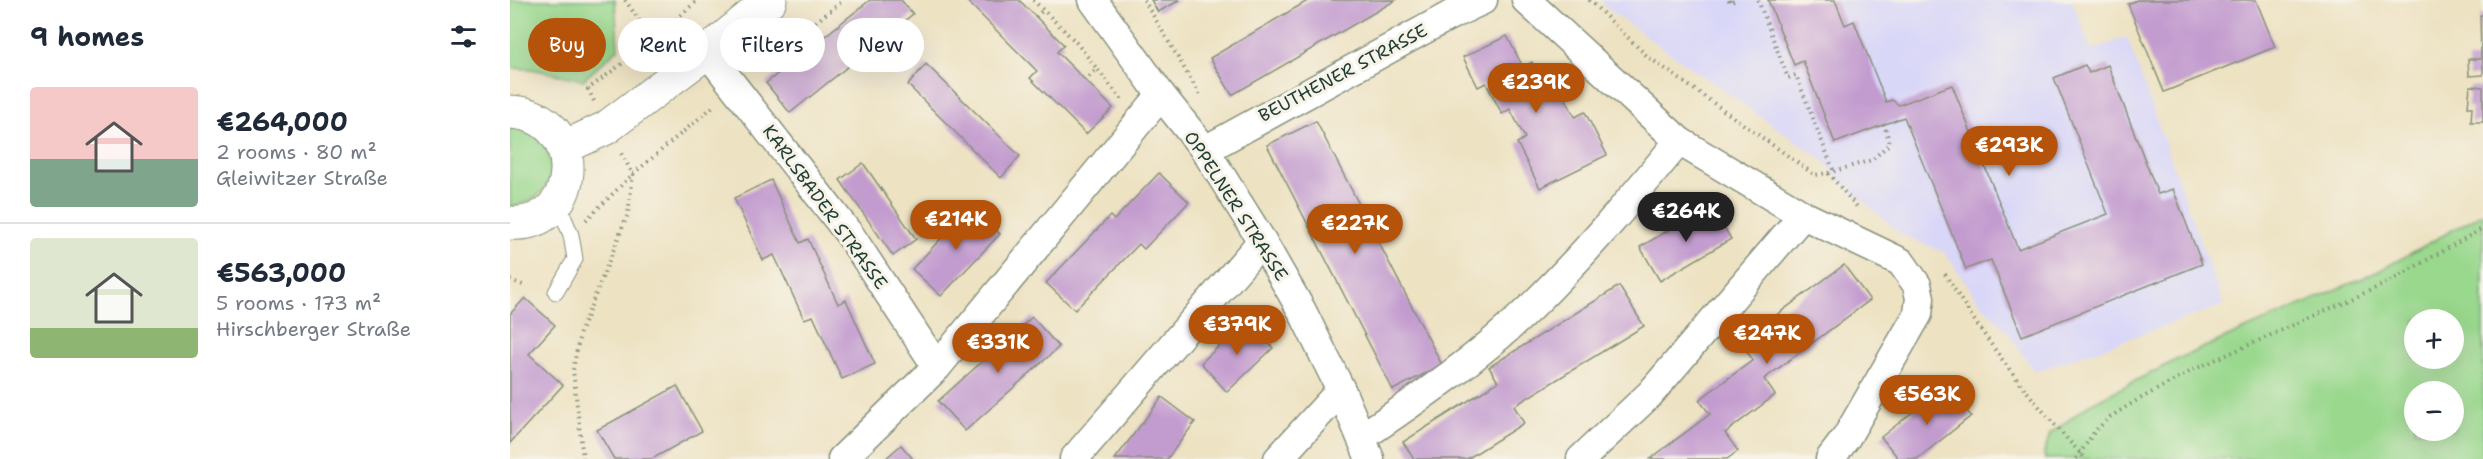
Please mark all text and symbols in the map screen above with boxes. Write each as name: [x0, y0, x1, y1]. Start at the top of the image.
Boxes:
chip: Buy: [528, 18, 606, 72]
chip: Rent: [618, 18, 708, 72]
chip: Filters: [720, 18, 825, 72]
chip: New: [837, 18, 924, 72]
street label: BEUTHENER STRASSE: [1254, 18, 1432, 128]
text: 9 homes: [30, 19, 144, 54]
icon: filters: [447, 20, 480, 53]
pin: €239K: [1494, 63, 1578, 114]
text: €239K: [1502, 69, 1570, 95]
text: €264,000: [216, 104, 348, 139]
icon: home: [78, 111, 150, 183]
street label: KARLSBADER STRASSE: [757, 120, 893, 294]
pin: €293K: [1967, 126, 2051, 177]
street label: OPPELNER STRASSE: [1179, 127, 1293, 285]
text: €293K: [1975, 132, 2043, 158]
text: 2 rooms · 80 m²: [216, 139, 377, 165]
text: Gleiwitzer Straße: [216, 165, 388, 191]
pin: €264K: [1644, 192, 1728, 243]
text: €264K: [1651, 198, 1721, 224]
pin: €214K: [914, 200, 998, 251]
pin: €227K: [1313, 204, 1397, 255]
text: €214K: [924, 206, 988, 232]
text: €227K: [1321, 210, 1389, 236]
text: €563,000: [216, 255, 346, 290]
icon: home: [78, 262, 150, 334]
text: 5 rooms · 173 m²: [216, 290, 381, 316]
pin: €379K: [1195, 305, 1279, 356]
map controls: [2404, 309, 2464, 441]
button: +: [2404, 309, 2464, 369]
text: €379K: [1203, 311, 1271, 337]
pin: €247K: [1725, 314, 1809, 365]
text: Hirschberger Straße: [216, 316, 411, 342]
text: €247K: [1733, 320, 1801, 346]
pin: €331K: [956, 323, 1040, 374]
text: €331K: [966, 329, 1030, 355]
pin: €563K: [1885, 375, 1969, 426]
text: €563K: [1893, 381, 1961, 407]
button: −: [2404, 381, 2464, 441]

